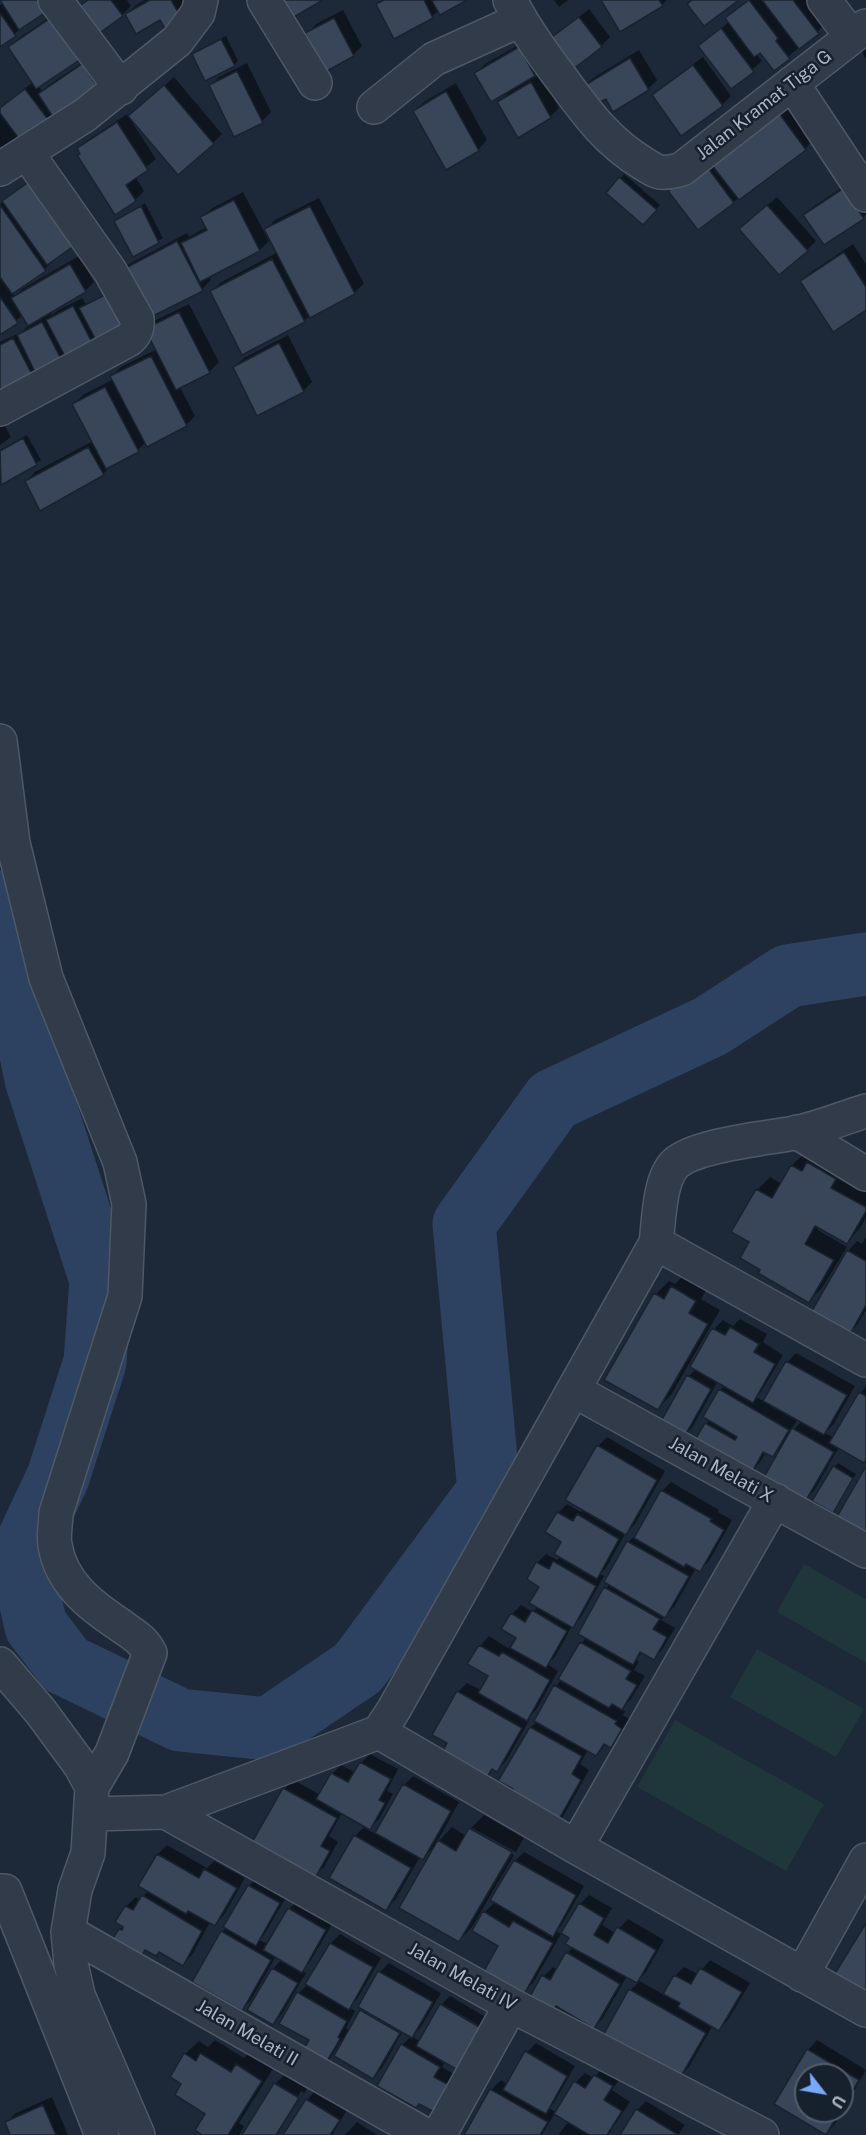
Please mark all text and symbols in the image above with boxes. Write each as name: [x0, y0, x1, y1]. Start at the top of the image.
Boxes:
street label: Jalan Kramat Tiga G: [692, 45, 836, 165]
street label: Jalan Melati X: [665, 1432, 777, 1508]
street label: Jalan Melati IV: [404, 1938, 520, 2016]
street label: Jalan Melati II: [192, 1995, 302, 2071]
north arrow: [794, 2063, 854, 2123]
text: U: [827, 2092, 849, 2111]

